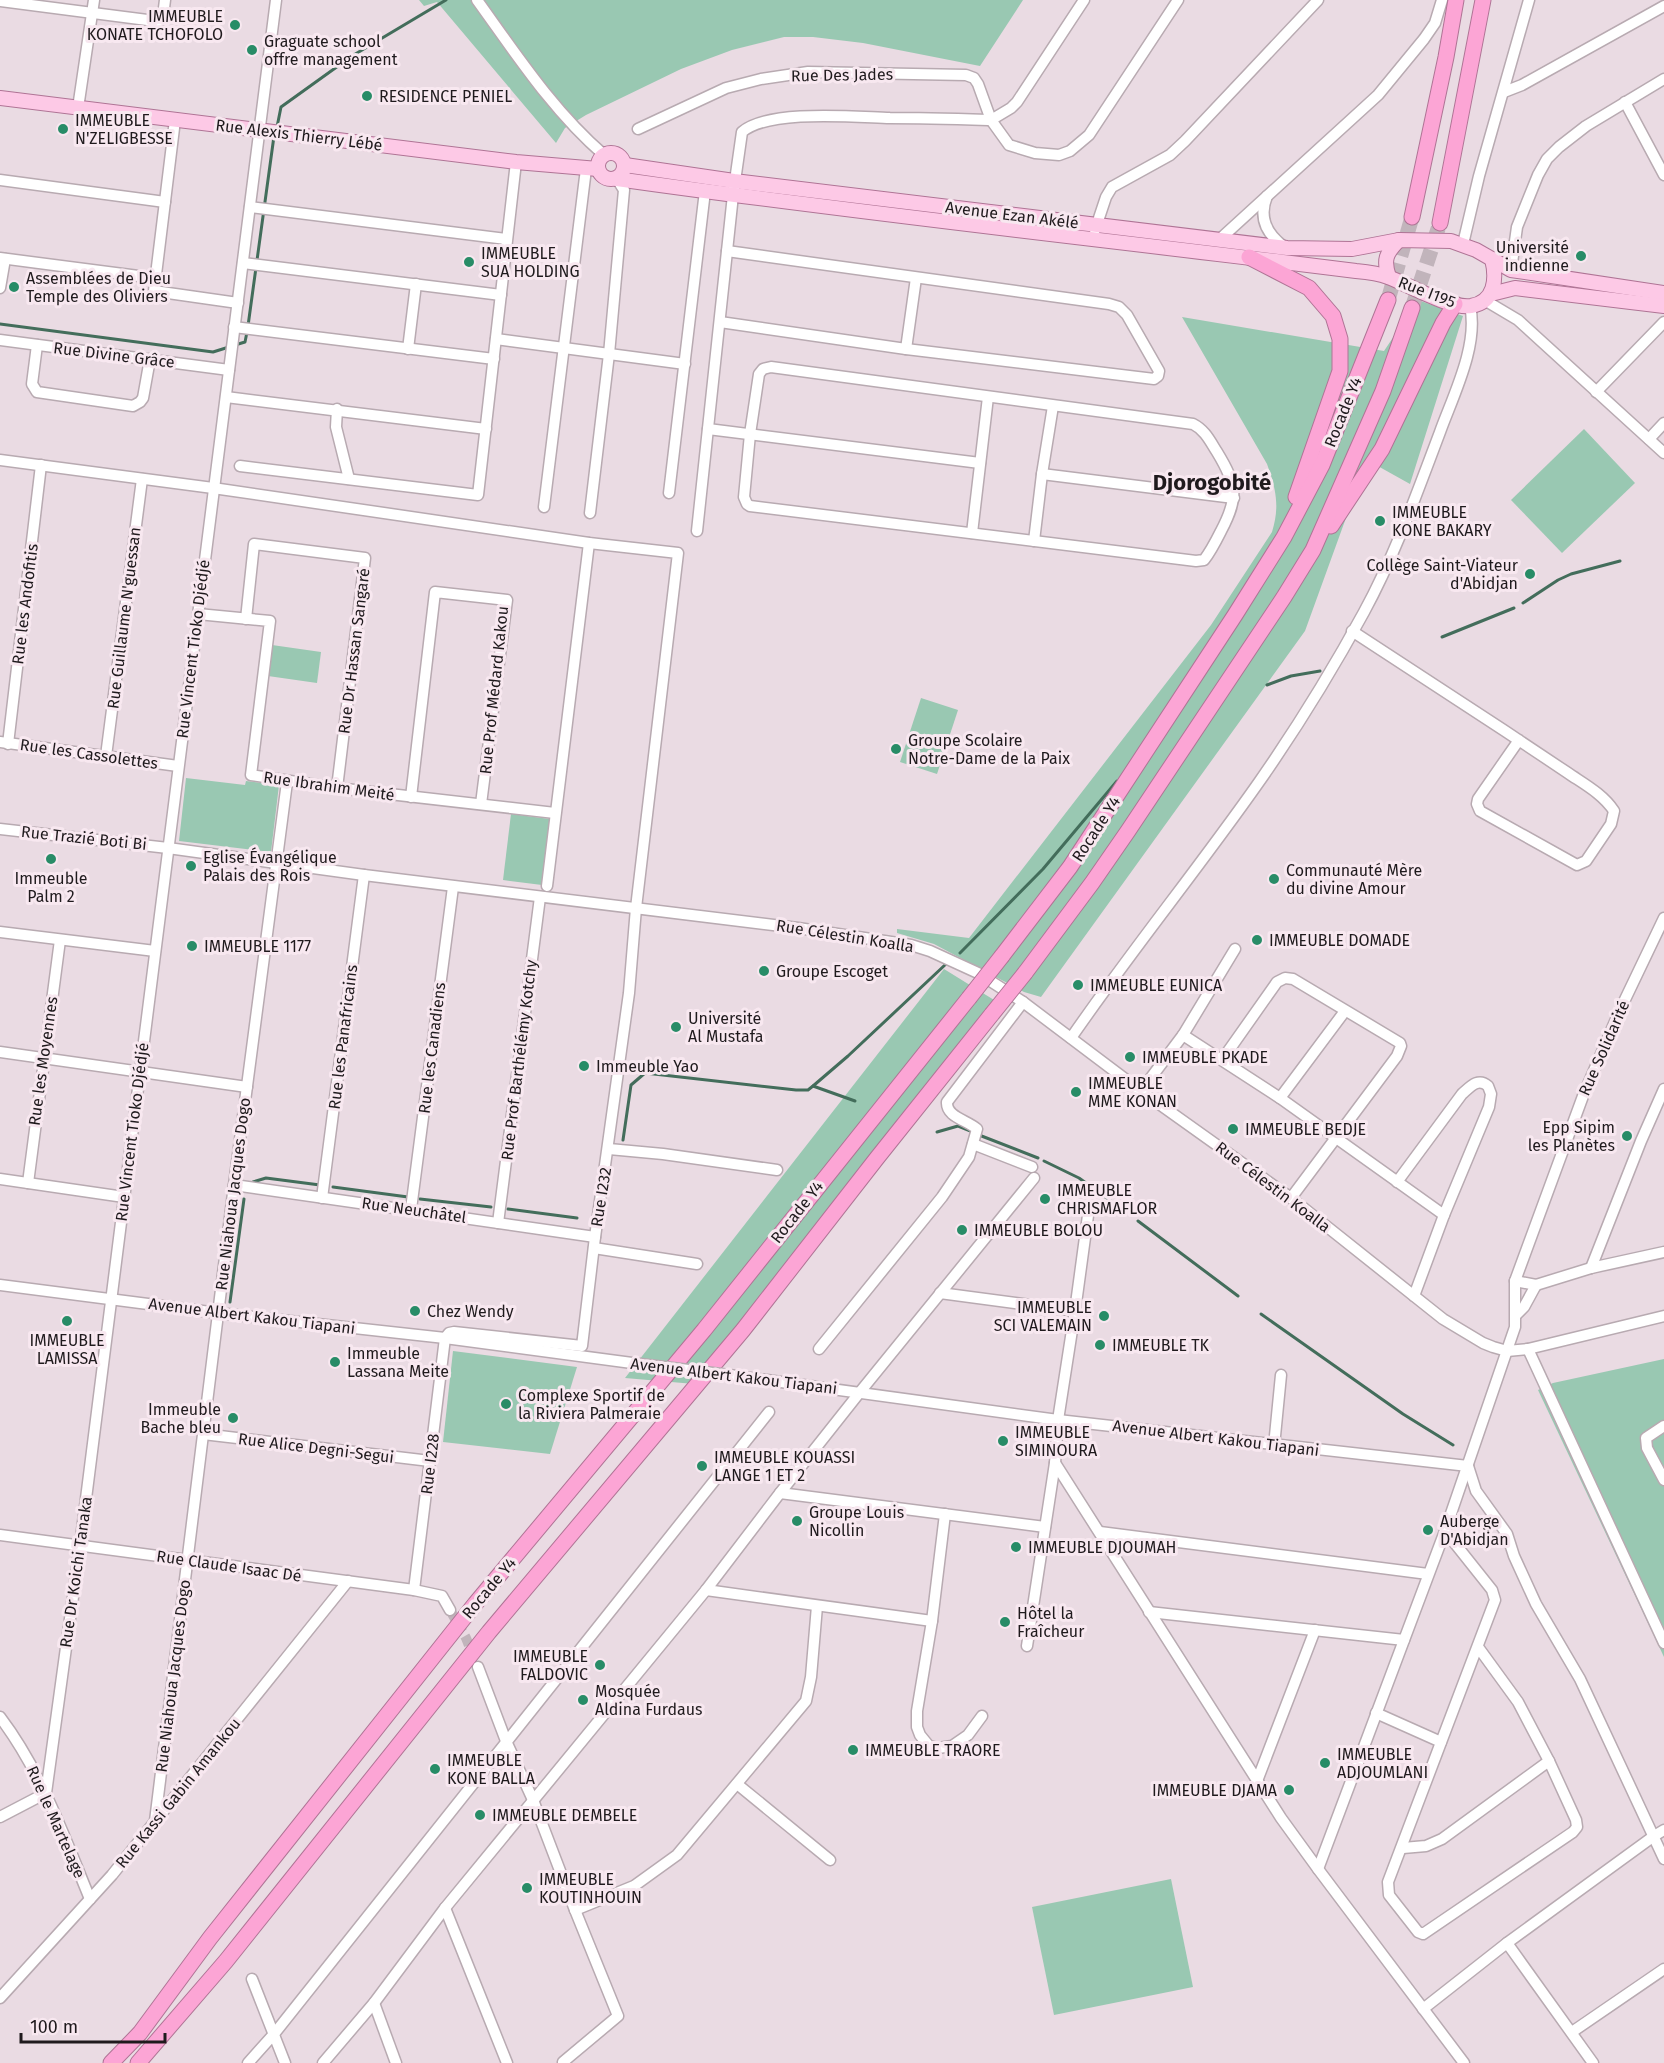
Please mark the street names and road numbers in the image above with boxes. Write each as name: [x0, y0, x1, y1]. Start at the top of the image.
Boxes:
street label: Rue Des Jades: [791, 65, 893, 85]
street label: Rue Alexis Thierry Lébé: [214, 115, 384, 155]
street label: Avenue Ezan Akélé: [944, 197, 1080, 233]
street label: Rue I195: [1396, 272, 1458, 312]
street label: Rue Divine Grâce: [52, 338, 176, 372]
street label: Rocade Y4: [1320, 374, 1366, 450]
street label: Rue Guillaume N'guessan: [103, 526, 145, 710]
street label: Rue les Andofitis: [8, 543, 42, 665]
street label: Rue Vincent Tioko Djédjé: [173, 558, 213, 740]
street label: Rue Dr Hassan Sangaré: [334, 567, 374, 735]
street label: Rue Prof Médard Kakou: [476, 605, 512, 775]
street label: Rue les Cassolettes: [19, 735, 159, 773]
street label: Rue Ibrahim Meité: [262, 767, 396, 805]
street label: Rocade Y4: [1068, 792, 1124, 865]
street label: Rue Trazié Boti Bi: [20, 822, 148, 854]
street label: Rue Célestin Koalla: [775, 916, 915, 956]
street label: Rue Prof Barthélémy Kotchy: [497, 958, 541, 1161]
street label: Rue les Panafricains: [325, 963, 361, 1111]
street label: Rue les Canadiens: [415, 981, 449, 1115]
street label: Rue les Moyennes: [25, 995, 61, 1127]
street label: Rue Solidarité: [1574, 997, 1634, 1099]
street label: Rue Vincent Tioko Djédjé: [112, 1041, 152, 1223]
street label: Rue Niahoua Jacques Dogo: [212, 1096, 254, 1292]
street label: Rue Célestin Koalla: [1212, 1138, 1334, 1236]
street label: Rue I232: [587, 1166, 615, 1228]
street label: Rocade Y4: [767, 1177, 828, 1247]
street label: Rue Neuchâtel: [360, 1193, 468, 1227]
street label: Avenue Albert Kakou Tiapani: [148, 1294, 356, 1338]
street label: Avenue Albert Kakou Tiapani: [630, 1354, 838, 1398]
street label: Avenue Albert Kakou Tiapani: [1112, 1416, 1320, 1460]
street label: Rue Alice Degni-Segui: [237, 1429, 395, 1467]
street label: Rue I228: [417, 1432, 443, 1496]
street label: Rue Dr Koichi Tanaka: [56, 1495, 96, 1649]
street label: Rue Claude Isaac Dé: [155, 1546, 303, 1586]
street label: Rocade Y4: [458, 1553, 520, 1622]
street label: Rue Niahoua Jacques Dogo: [152, 1578, 194, 1774]
street label: Rue Kassi Gabin Amankou: [112, 1714, 244, 1872]
street label: Rue le Martelage: [23, 1763, 89, 1881]

